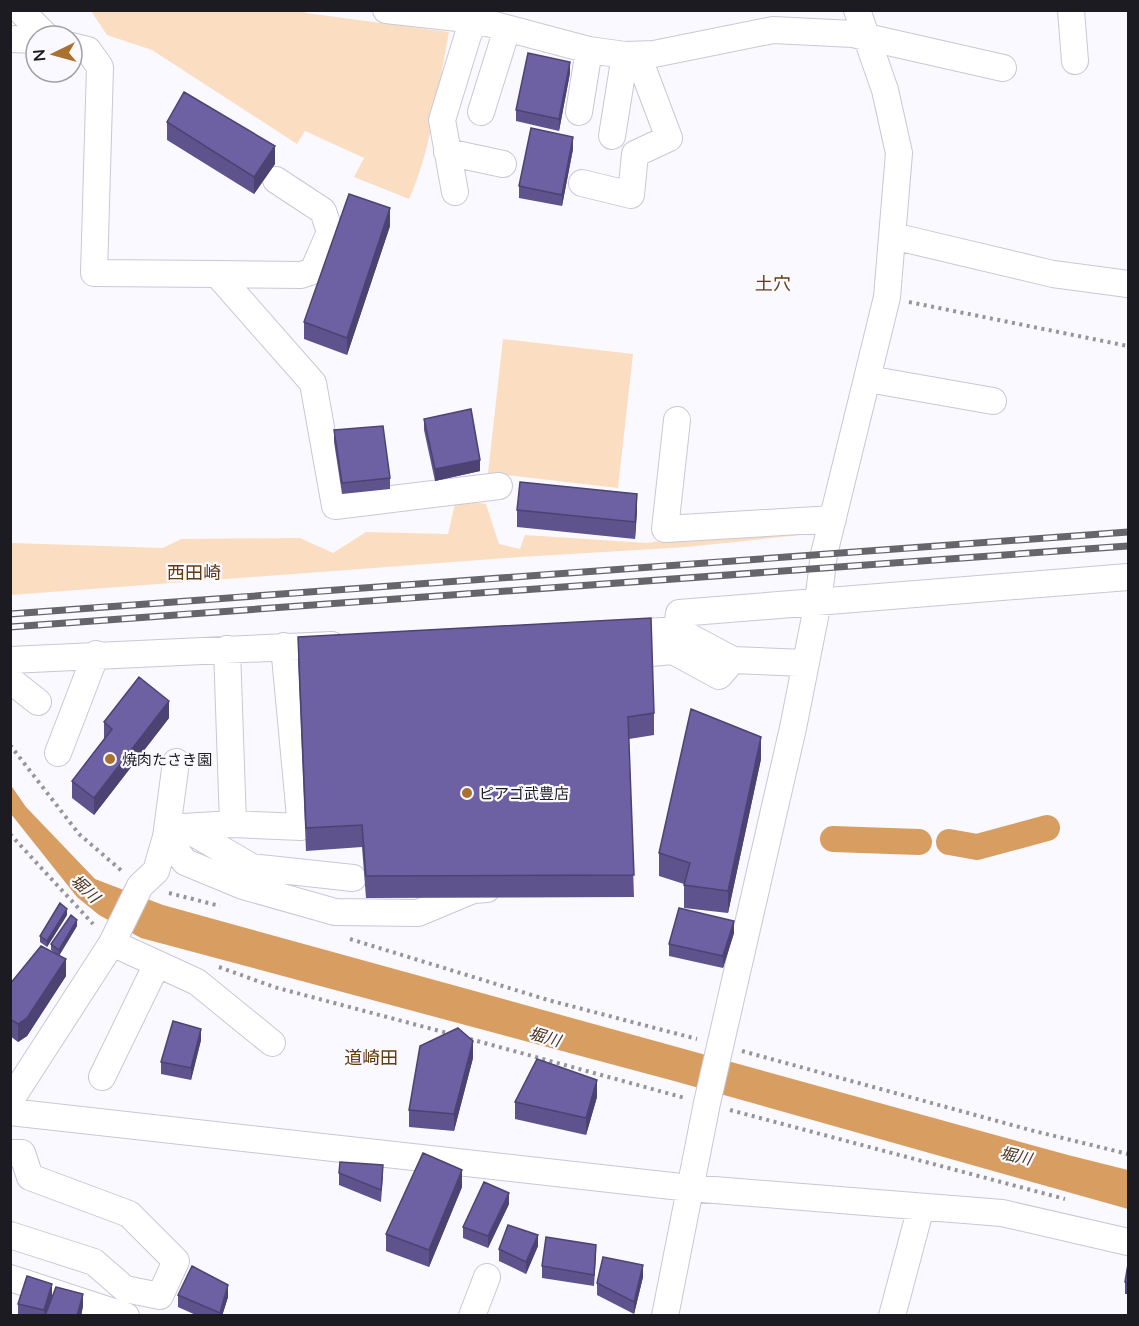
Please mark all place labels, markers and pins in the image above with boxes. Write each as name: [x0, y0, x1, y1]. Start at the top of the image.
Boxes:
place label: 焼肉たさき園: [122, 750, 212, 768]
marker: 焼肉たさき園: [103, 752, 117, 766]
place label: ピアゴ武豊店: [479, 784, 569, 802]
marker: ピアゴ武豊店: [460, 786, 474, 800]

